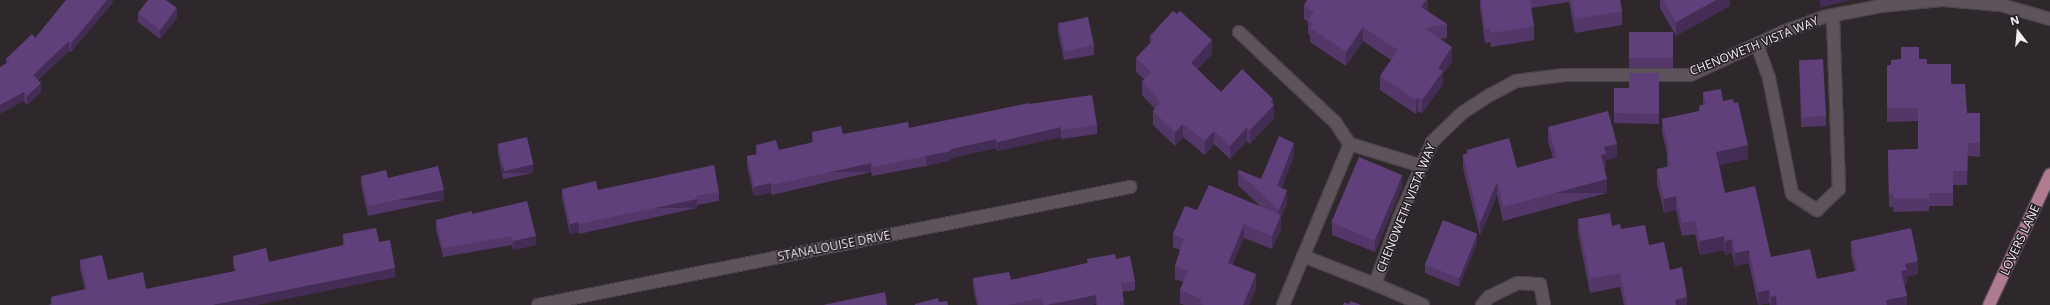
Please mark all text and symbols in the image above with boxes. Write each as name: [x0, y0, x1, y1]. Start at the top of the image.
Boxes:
north arrow: [1998, 12, 2038, 52]
text: N: [2008, 12, 2021, 28]
street label: CHENOWETH VISTA WAY: [1688, 14, 1820, 78]
street label: CHENOWETH VISTA WAY: [1374, 142, 1438, 274]
street label: LOVERS LANE: [1997, 202, 2043, 278]
street label: STANALOUISE DRIVE: [776, 228, 892, 264]

